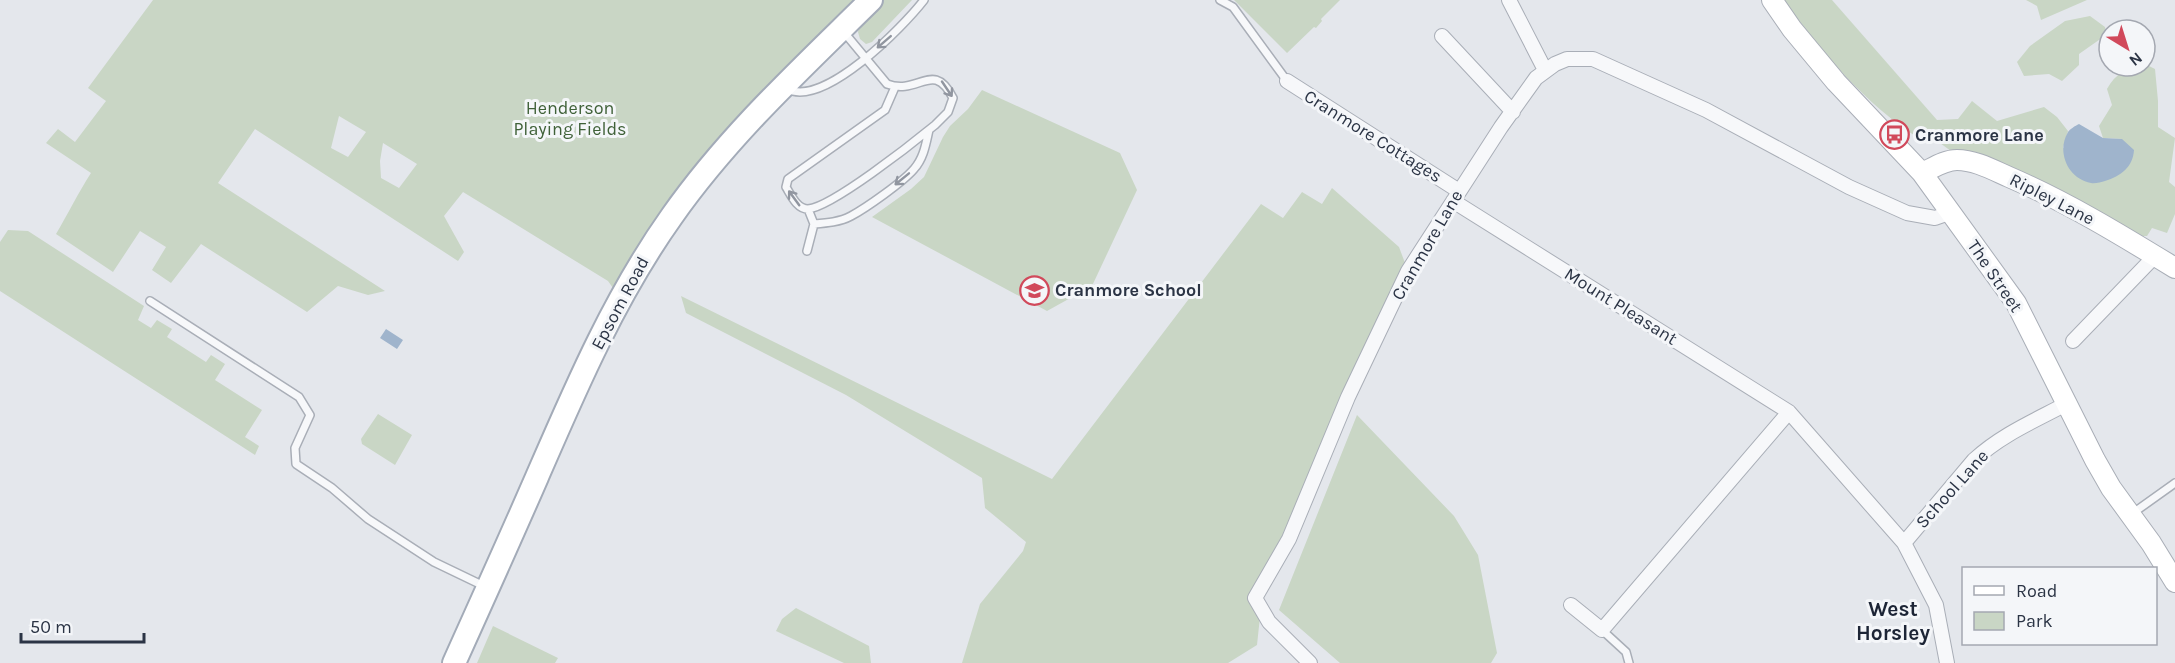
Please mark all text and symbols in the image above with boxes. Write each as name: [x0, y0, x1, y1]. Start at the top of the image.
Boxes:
north arrow: [2097, 18, 2157, 78]
one-way arrow: [877, 35, 892, 49]
text: N: [2126, 48, 2146, 70]
one-way arrow: [941, 81, 953, 97]
street label: Cranmore Cottages: [1300, 85, 1446, 187]
park label: Henderson Playing Fields: [513, 97, 627, 140]
bus stop icon: Cranmore Lane: [1878, 119, 1910, 151]
place label: Cranmore Lane: [1915, 124, 2044, 146]
street label: Ripley Lane: [2006, 168, 2098, 230]
one-way arrow: [894, 173, 910, 186]
street label: Cranmore Lane: [1387, 186, 1467, 304]
one-way arrow: [787, 190, 800, 206]
street label: The Street: [1963, 236, 2027, 317]
street label: Epsom Road: [586, 253, 654, 353]
street label: Mount Pleasant: [1560, 262, 1682, 350]
school or university icon: Cranmore School: [1018, 274, 1050, 306]
place label: Cranmore School: [1055, 279, 1202, 301]
street label: School Lane: [1911, 445, 1993, 533]
legend: [1962, 567, 2157, 645]
text: Road: [2016, 580, 2057, 602]
district label: West Horsley: [1856, 597, 1930, 645]
scale bar: [21, 606, 144, 644]
text: Park: [2016, 610, 2053, 632]
text: 50 m: [30, 616, 72, 638]

